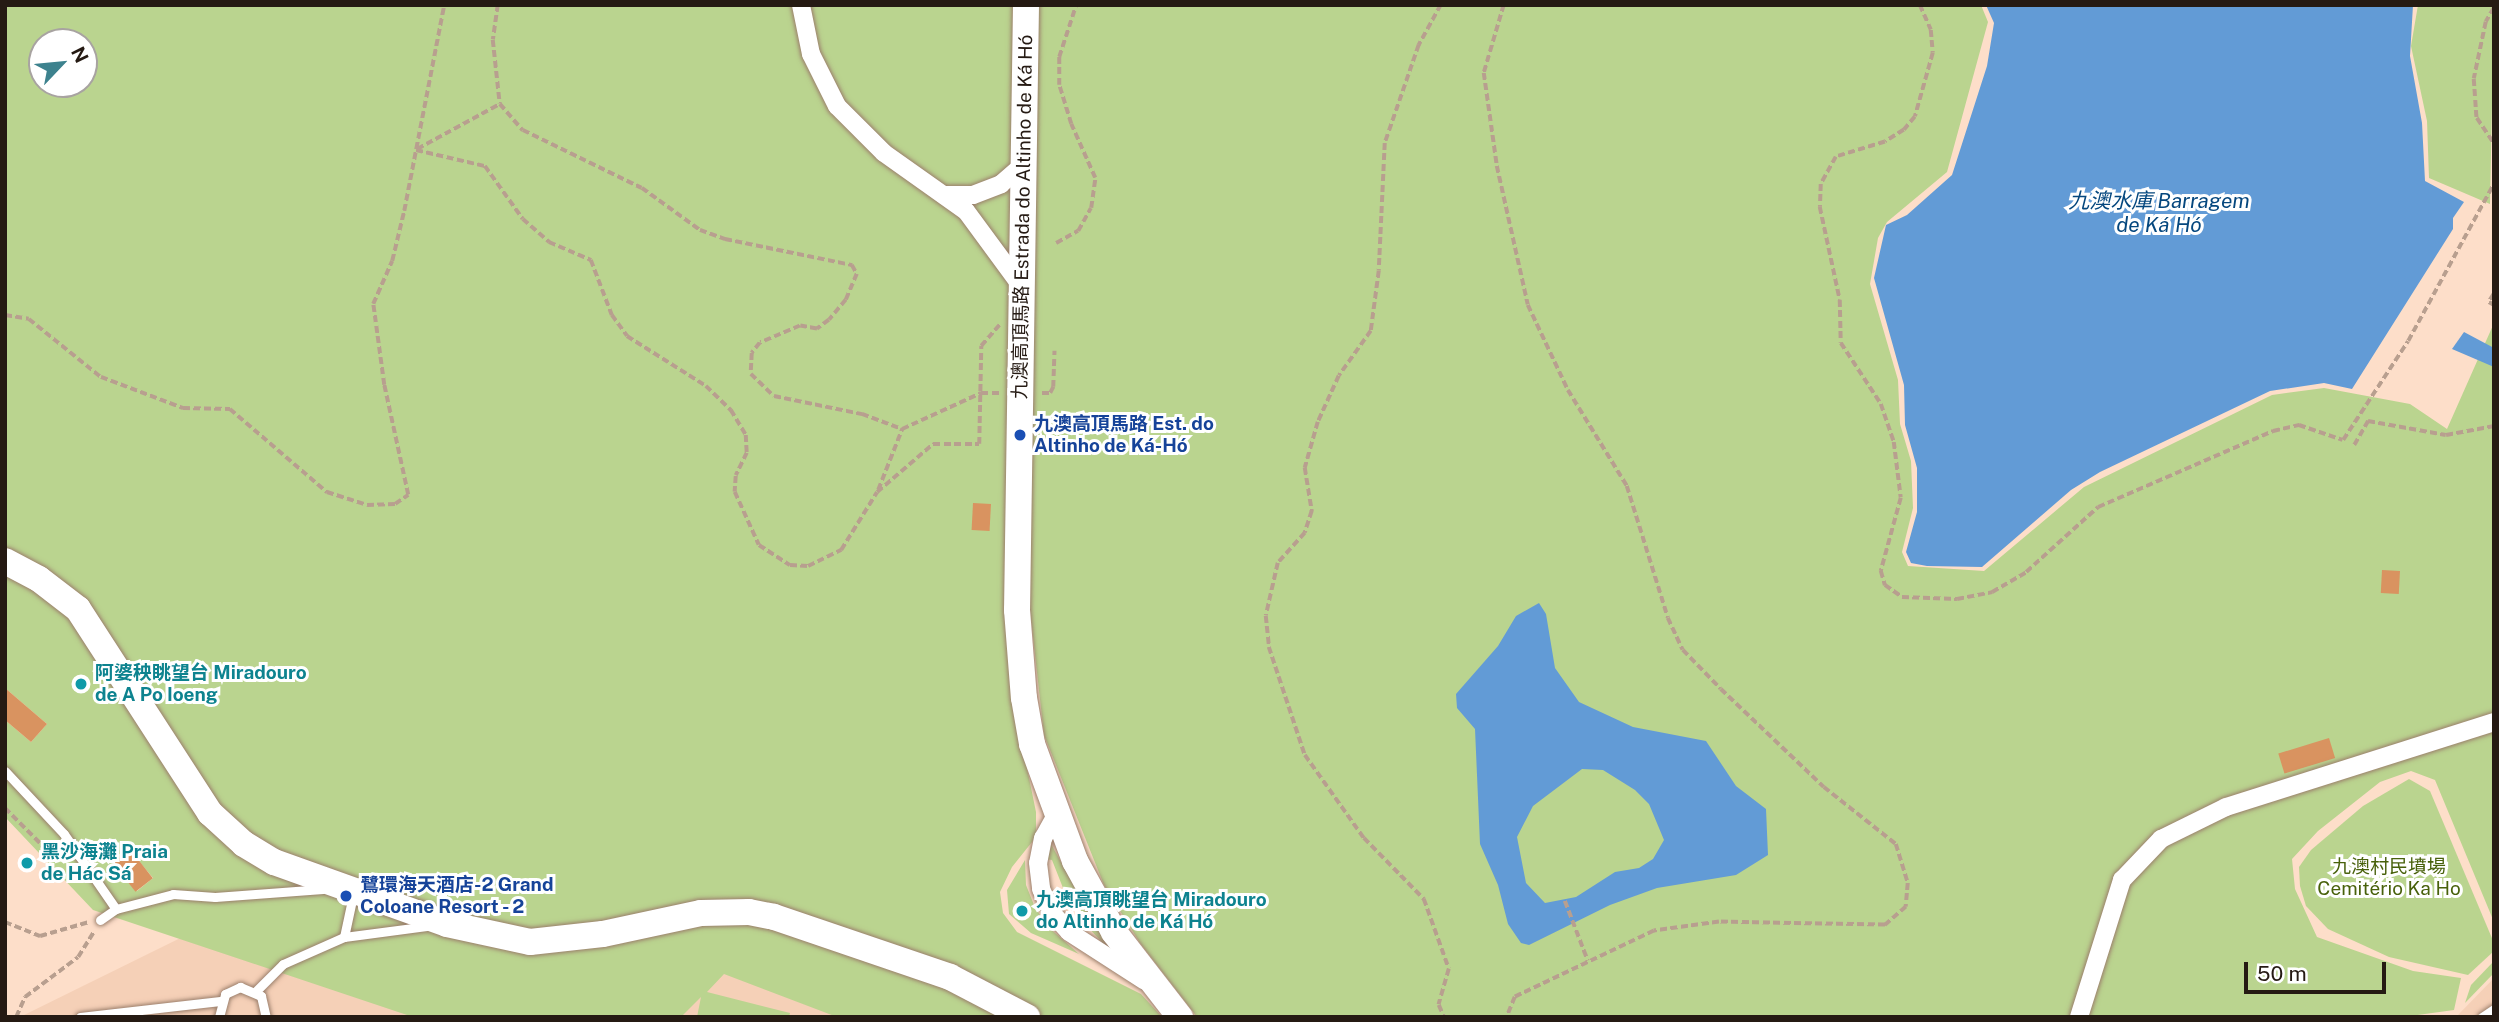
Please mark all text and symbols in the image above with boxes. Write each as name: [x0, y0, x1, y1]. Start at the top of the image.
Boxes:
north arrow: [28, 28, 98, 98]
street label: 九澳高頂馬路 Estrada do Altinho de Ká Hó: [1008, 34, 1038, 400]
text: N: [67, 43, 93, 66]
water label: 九澳水庫 Barragem de Ká Hó: [2068, 188, 2250, 238]
place label: 九澳高頂馬路 Est. do Altinho de Ká-Hó: [1034, 413, 1214, 457]
marker: 九澳高頂馬路 Est. do Altinho de Ká-Hó: [1012, 427, 1028, 443]
place label: 阿婆秧眺望台 Miradouro de A Po Ioeng: [95, 662, 307, 706]
marker: 阿婆秧眺望台 Miradouro de A Po Ioeng: [73, 676, 89, 692]
place label: 黑沙海灘 Praia de Hác Sá: [41, 841, 168, 885]
marker: 黑沙海灘 Praia de Hác Sá: [19, 855, 35, 871]
park label: 九澳村民墳場 Cemitério Ka Ho: [2317, 856, 2461, 900]
place label: 鷺環海天酒店-2 Grand Coloane Resort - 2: [360, 874, 553, 918]
marker: 鷺環海天酒店-2 Grand Coloane Resort - 2: [338, 888, 354, 904]
place label: 九澳高頂眺望台 Miradouro do Altinho de Ká Hó: [1036, 889, 1267, 933]
marker: 九澳高頂眺望台 Miradouro do Altinho de Ká Hó: [1014, 903, 1030, 919]
scale bar: [2247, 948, 2389, 992]
text: 50 m: [2257, 961, 2307, 986]

